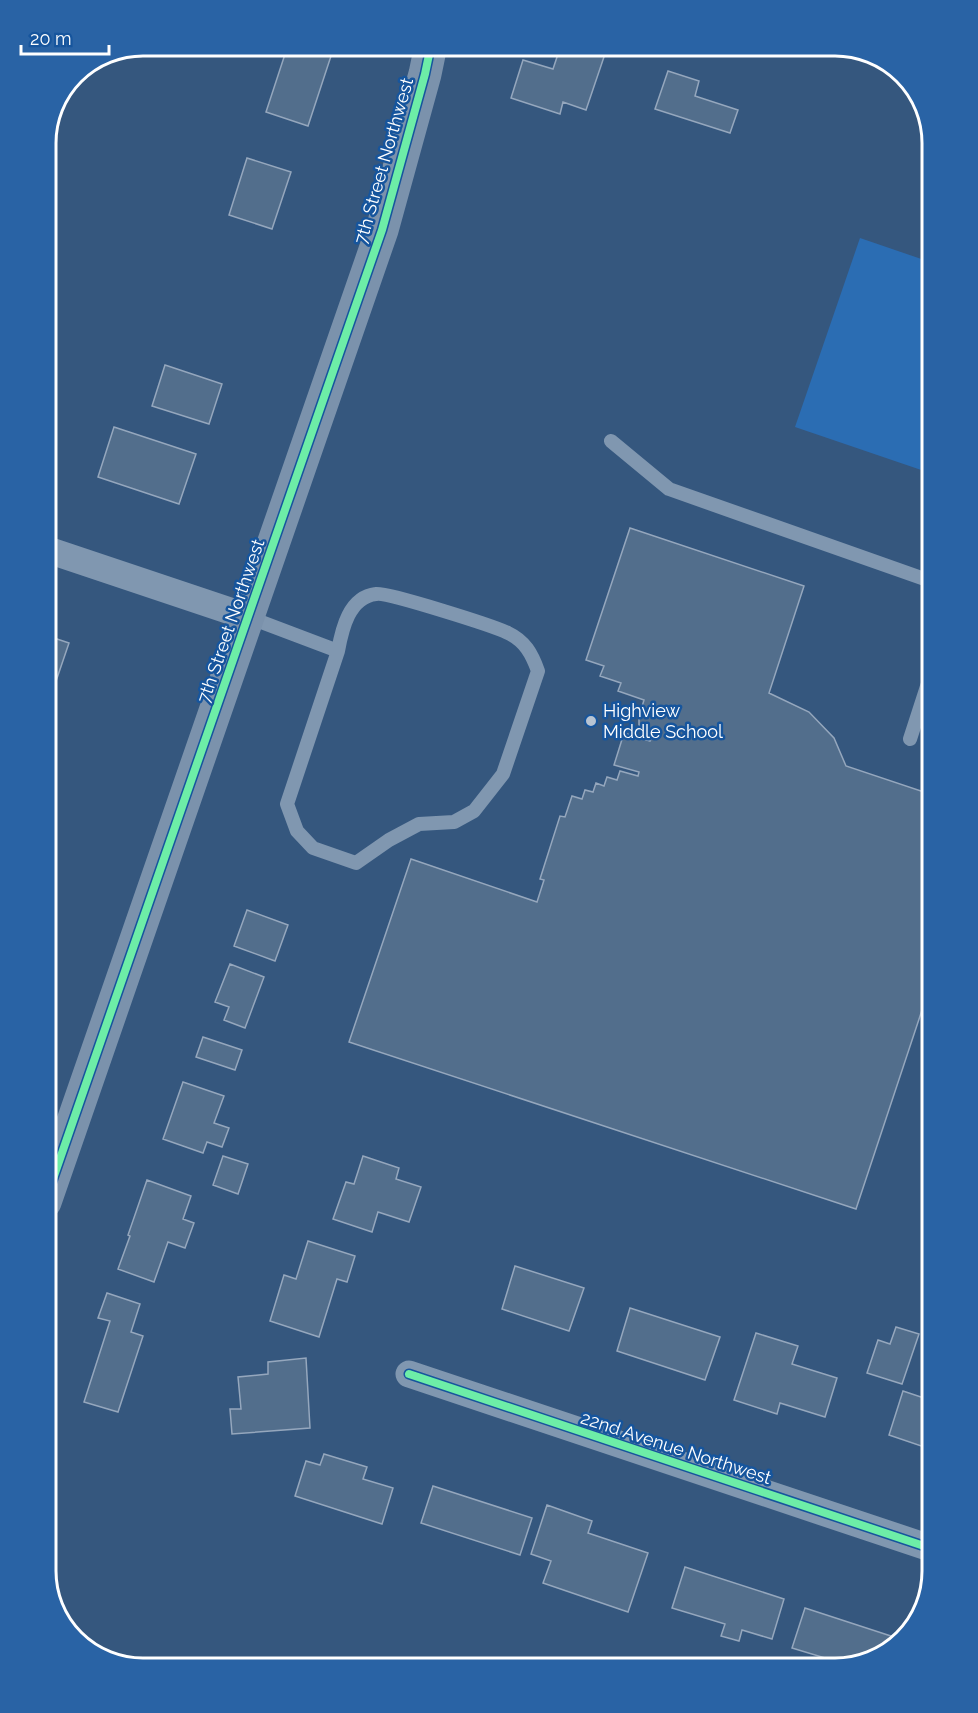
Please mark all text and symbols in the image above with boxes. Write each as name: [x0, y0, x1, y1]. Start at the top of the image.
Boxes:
scale bar: [21, 18, 110, 56]
text: 20 m: [30, 28, 72, 49]
street label: 7th Street Northwest: [350, 75, 417, 246]
street label: 7th Street Northwest: [193, 536, 268, 706]
place label: Highview Middle School: [603, 700, 723, 742]
marker: Highview Middle School: [584, 714, 598, 728]
street label: 22nd Avenue Northwest: [578, 1407, 774, 1488]

